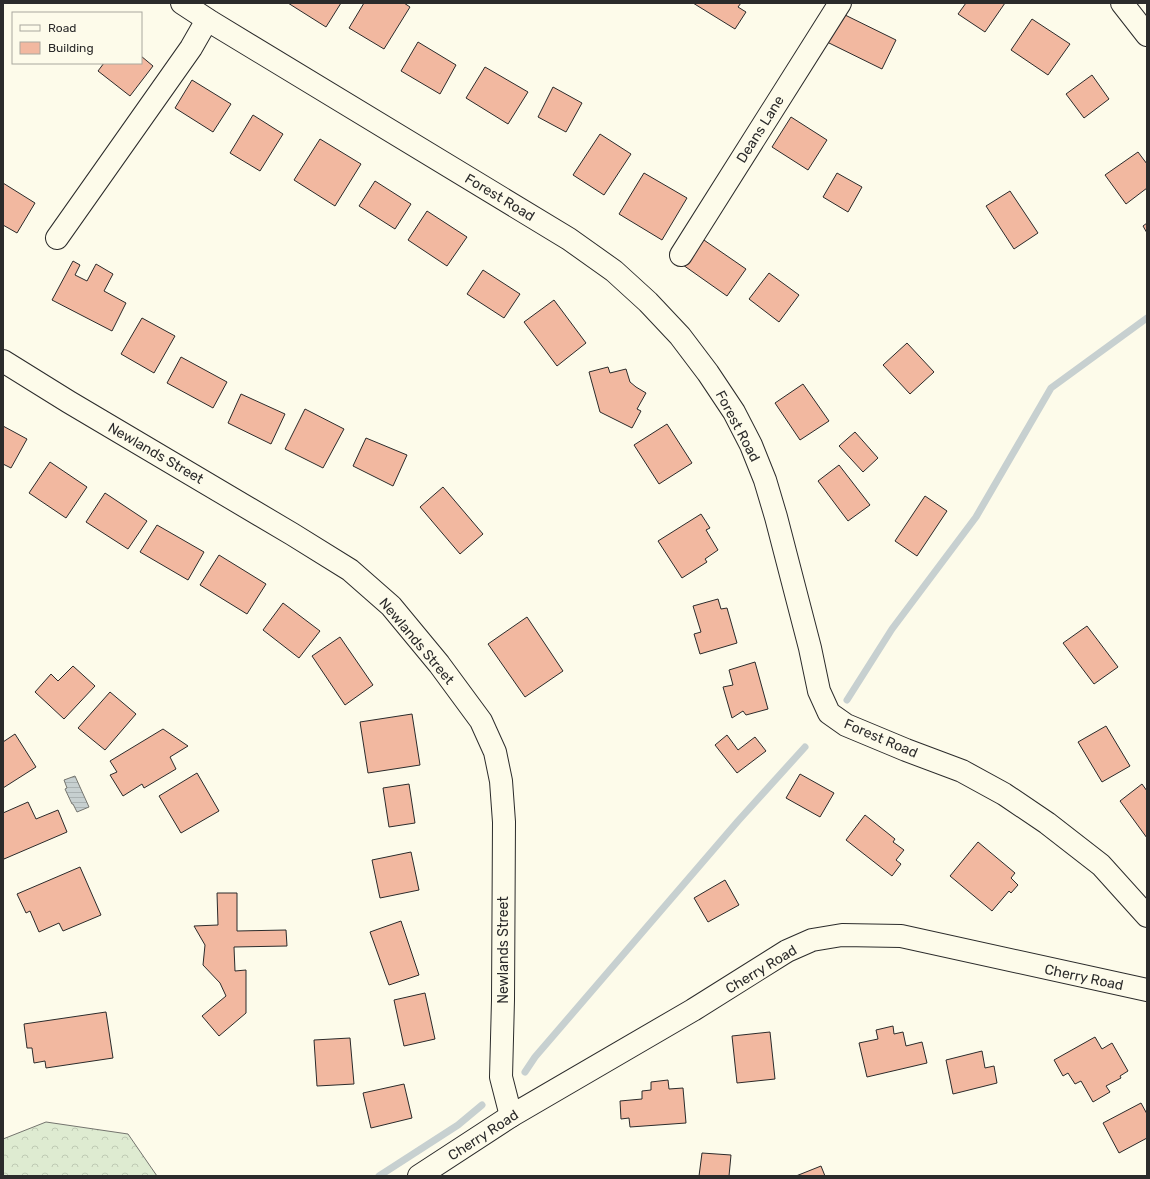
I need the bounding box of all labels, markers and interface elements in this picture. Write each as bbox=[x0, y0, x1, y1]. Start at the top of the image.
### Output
legend bbox=[12, 12, 142, 64]
text: Road bbox=[48, 21, 76, 35]
text: Building bbox=[48, 41, 94, 55]
street label: Deans Lane bbox=[733, 92, 788, 166]
street label: Forest Road bbox=[462, 170, 538, 225]
street label: Forest Road bbox=[712, 388, 763, 465]
street label: Newlands Street bbox=[105, 419, 207, 488]
street label: Newlands Street bbox=[376, 595, 458, 688]
street label: Forest Road bbox=[841, 715, 920, 762]
street label: Newlands Street bbox=[495, 896, 512, 1004]
street label: Cherry Road bbox=[722, 941, 800, 997]
street label: Cherry Road bbox=[1043, 961, 1125, 994]
street label: Cherry Road bbox=[445, 1106, 522, 1164]

